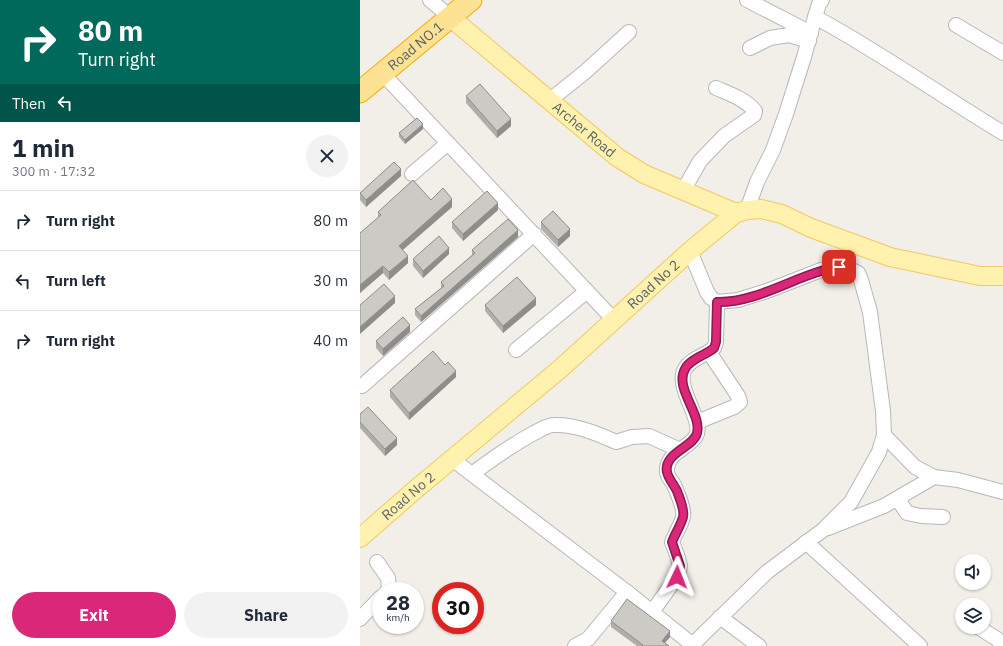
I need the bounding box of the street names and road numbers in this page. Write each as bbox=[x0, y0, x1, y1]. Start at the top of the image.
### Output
street label: Road NO.1 bbox=[384, 18, 447, 74]
street label: Archer Road bbox=[549, 98, 620, 161]
street label: Road No 2 bbox=[623, 256, 684, 313]
street label: Road No 2 bbox=[378, 468, 439, 524]

